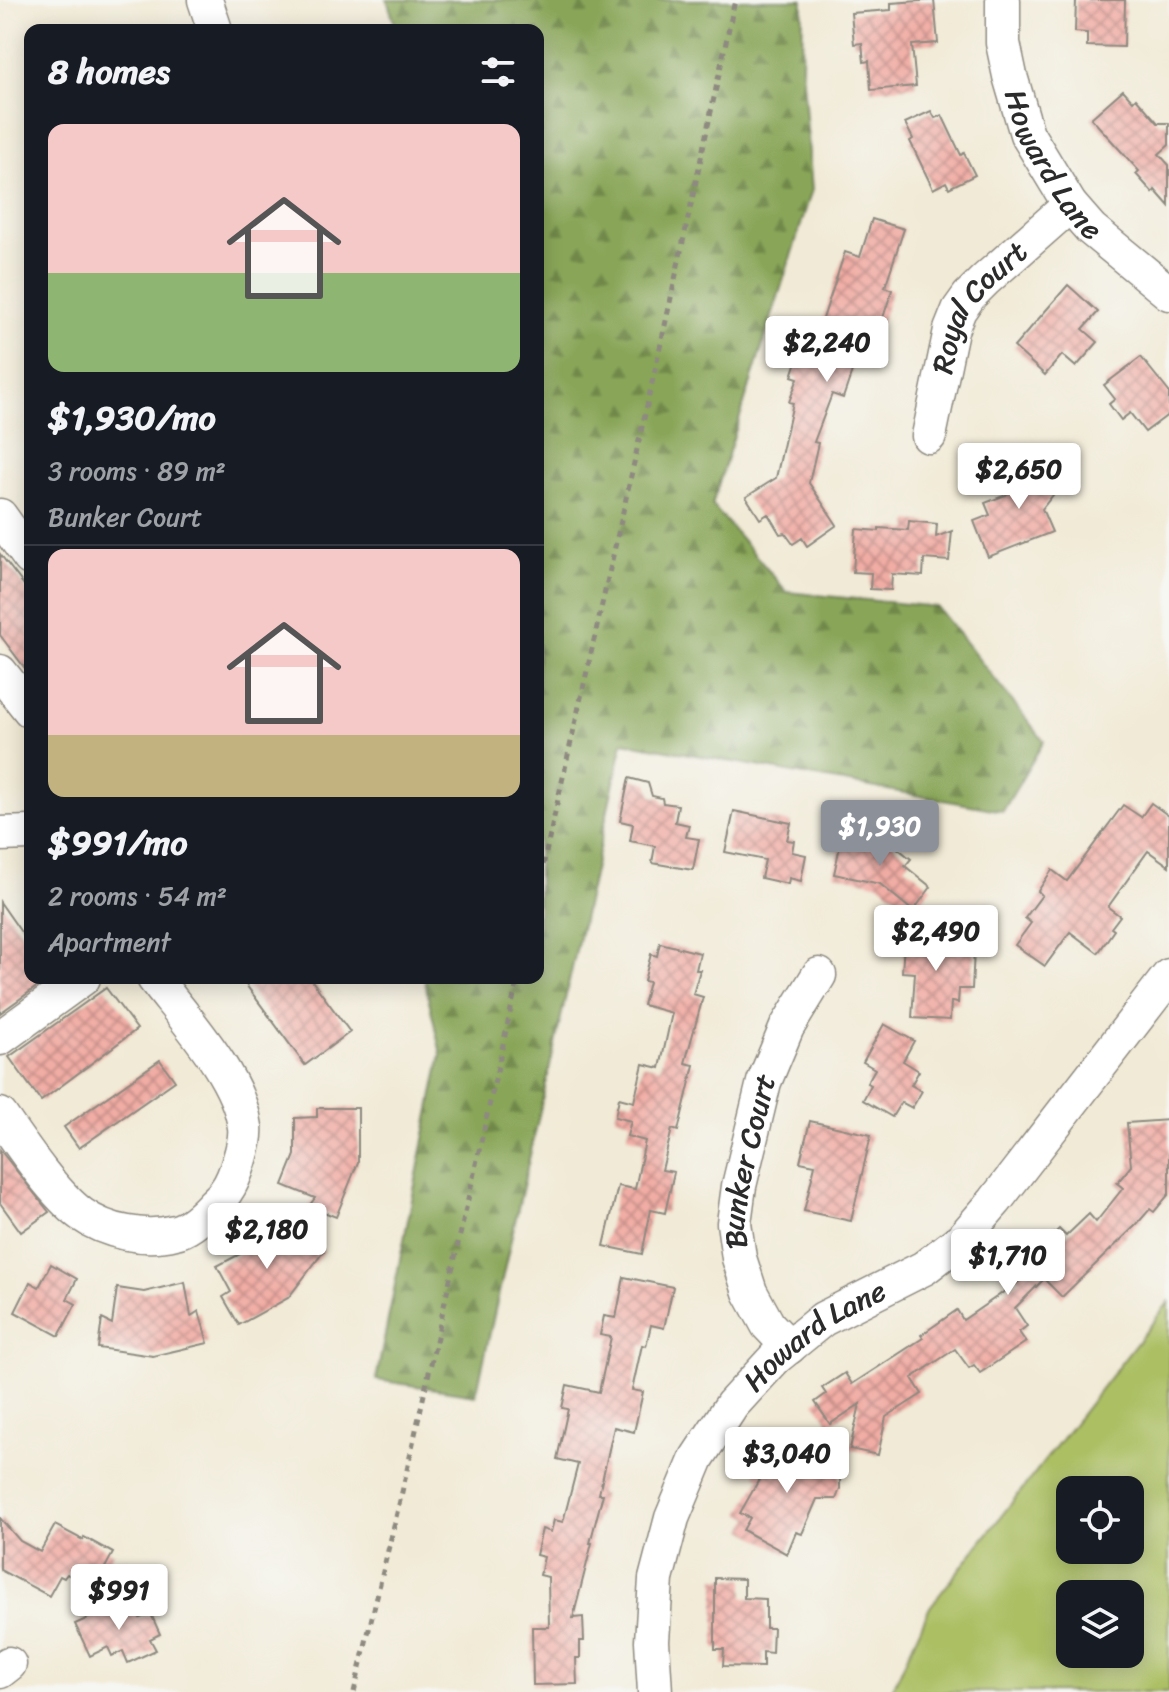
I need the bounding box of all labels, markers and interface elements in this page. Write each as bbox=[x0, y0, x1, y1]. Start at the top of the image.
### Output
text: 8 homes bbox=[48, 42, 170, 102]
icon: filters bbox=[476, 50, 520, 94]
street label: Howard Lane bbox=[988, 83, 1115, 255]
icon: home bbox=[212, 176, 356, 320]
street label: Royal Court bbox=[916, 227, 1040, 379]
pin: $2,240 bbox=[762, 316, 892, 384]
text: $2,240 bbox=[783, 319, 871, 365]
text: $1,930/mo bbox=[48, 388, 216, 448]
pin: $2,650 bbox=[954, 443, 1084, 511]
text: $2,650 bbox=[976, 446, 1062, 492]
text: 3 rooms · 89 m² bbox=[48, 448, 226, 494]
text: Bunker Court bbox=[48, 494, 202, 540]
icon: home bbox=[212, 601, 356, 745]
pin: $1,930 bbox=[815, 800, 945, 868]
text: $1,930 bbox=[839, 803, 921, 849]
text: $991/mo bbox=[48, 813, 187, 873]
text: 2 rooms · 54 m² bbox=[48, 873, 227, 919]
pin: $2,490 bbox=[871, 905, 1001, 973]
text: $2,490 bbox=[892, 908, 980, 954]
text: Apartment bbox=[48, 919, 171, 965]
street label: Bunker Court bbox=[706, 1065, 792, 1253]
pin: $2,180 bbox=[202, 1203, 332, 1271]
text: $2,180 bbox=[226, 1206, 308, 1252]
pin: $1,710 bbox=[943, 1229, 1073, 1297]
text: $1,710 bbox=[969, 1232, 1047, 1278]
street label: Howard Lane bbox=[729, 1264, 896, 1405]
pin: $3,040 bbox=[722, 1427, 852, 1495]
text: $3,040 bbox=[743, 1430, 831, 1476]
map controls bbox=[1056, 1476, 1144, 1668]
button: locate bbox=[1056, 1476, 1144, 1564]
pin: $991 bbox=[72, 1564, 166, 1632]
text: $991 bbox=[89, 1567, 149, 1613]
button: layers bbox=[1056, 1580, 1144, 1668]

